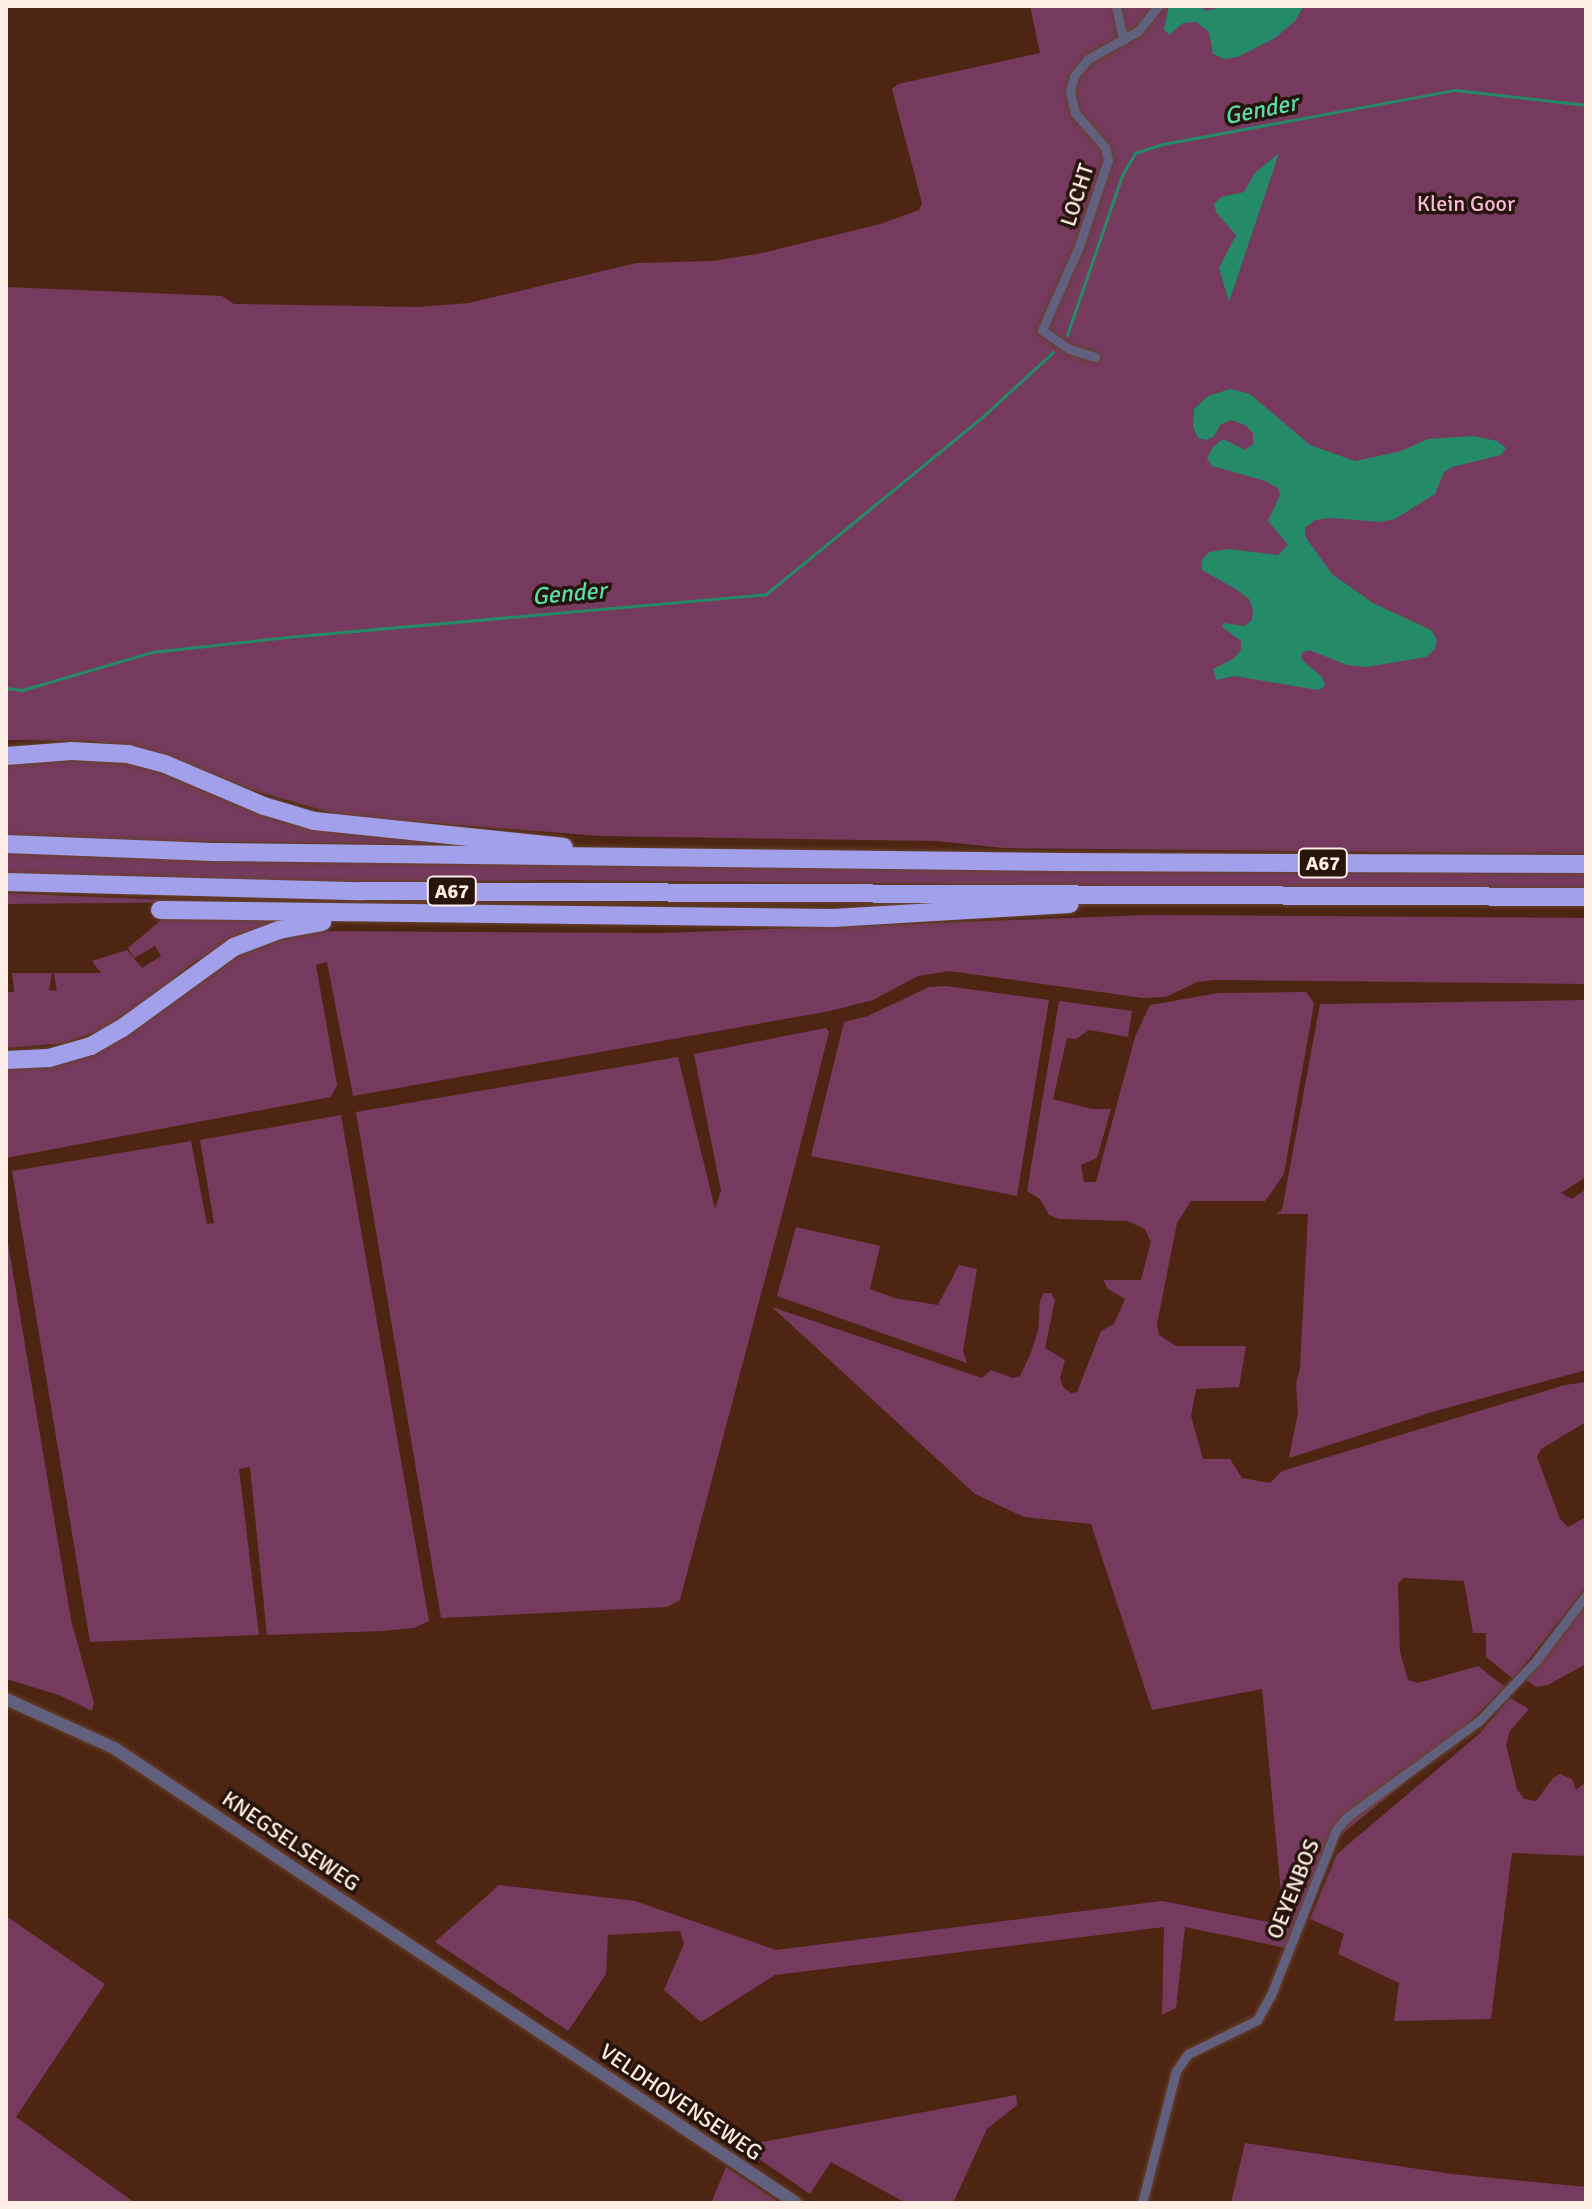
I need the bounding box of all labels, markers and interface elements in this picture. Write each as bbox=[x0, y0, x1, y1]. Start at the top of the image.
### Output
water label: Gender bbox=[1222, 89, 1300, 131]
street label: LOCHT bbox=[1055, 160, 1099, 230]
park label: Klein Goor bbox=[1417, 191, 1515, 217]
water label: Gender bbox=[531, 576, 607, 612]
road number: A67 bbox=[1297, 847, 1349, 879]
road number: A67 bbox=[426, 875, 478, 907]
street label: KNEGSELSEWEG bbox=[217, 1785, 365, 1897]
street label: OEYENBOS bbox=[1261, 1835, 1325, 1943]
street label: VELDHOVENSEWEG bbox=[595, 2038, 767, 2166]

